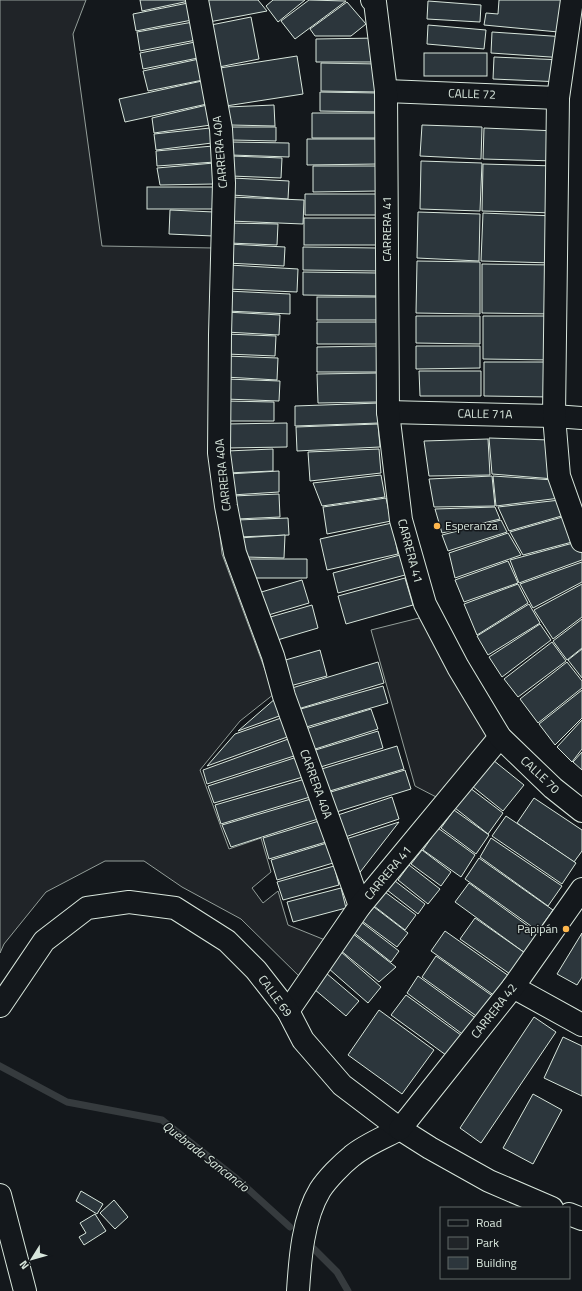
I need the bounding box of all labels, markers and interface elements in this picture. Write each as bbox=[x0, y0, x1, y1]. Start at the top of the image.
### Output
street label: CALLE 72 bbox=[448, 83, 496, 104]
street label: CARRERA 40A bbox=[207, 115, 232, 189]
street label: CARRERA 41 bbox=[377, 196, 396, 262]
street label: CALLE 71A bbox=[457, 404, 513, 423]
street label: CARRERA 40A bbox=[209, 438, 236, 512]
place label: Esperanza bbox=[445, 516, 498, 535]
street label: CARRERA 41 bbox=[393, 517, 428, 585]
marker: Esperanza bbox=[432, 521, 442, 531]
street label: CARRERA 40A bbox=[295, 746, 338, 821]
street label: CALLE 70 bbox=[516, 751, 565, 798]
street label: CARRERA 41 bbox=[359, 841, 416, 904]
place label: Papipán bbox=[517, 919, 558, 938]
marker: Papipán bbox=[561, 924, 571, 934]
street label: CALLE 69 bbox=[254, 971, 297, 1021]
street label: CARRERA 42 bbox=[466, 979, 521, 1042]
water label: Quebrada Sancancio bbox=[158, 1116, 254, 1197]
legend bbox=[440, 1207, 570, 1279]
text: Road bbox=[476, 1213, 502, 1232]
text: Park bbox=[476, 1233, 499, 1252]
north arrow bbox=[12, 1239, 52, 1279]
text: Building bbox=[476, 1253, 517, 1272]
text: N bbox=[15, 1257, 33, 1273]

